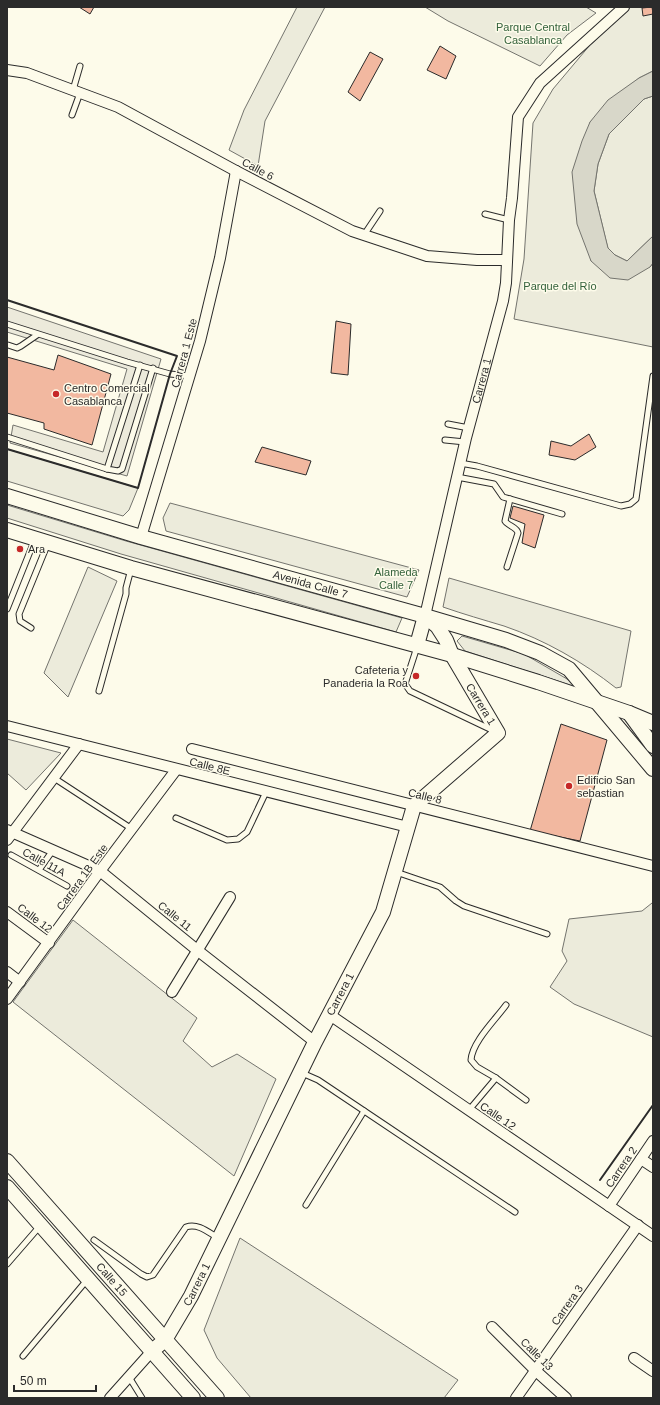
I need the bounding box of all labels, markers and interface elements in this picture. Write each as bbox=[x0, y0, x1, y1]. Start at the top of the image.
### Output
park label: Parque Central Casablanca bbox=[496, 21, 570, 46]
street label: Calle 6 bbox=[240, 156, 276, 182]
park label: Parque del Río bbox=[523, 280, 597, 292]
street label: Carrera 1 Este bbox=[169, 317, 199, 389]
street label: Carrera 1 bbox=[470, 357, 493, 405]
place label: Centro Comercial Casablanca bbox=[64, 382, 150, 407]
marker: Centro Comercial Casablanca bbox=[51, 389, 61, 399]
place label: Ara bbox=[28, 543, 46, 555]
marker: Ara bbox=[15, 544, 25, 554]
park label: Alameda Calle 7 bbox=[374, 566, 419, 591]
street label: Avenida Calle 7 bbox=[272, 568, 349, 600]
place label: Cafeteria y Panaderia la Roa bbox=[323, 664, 409, 689]
marker: Cafeteria y Panaderia la Roa bbox=[411, 671, 421, 681]
street label: Carrera 1 bbox=[464, 681, 498, 727]
street label: Calle 8E bbox=[188, 755, 232, 777]
place label: Edificio San sebastian bbox=[577, 774, 635, 799]
marker: Edificio San sebastian bbox=[564, 781, 574, 791]
street label: Calle 8 bbox=[407, 786, 443, 806]
street label: Carrera 1B Este bbox=[54, 842, 110, 912]
street label: Calle 11A bbox=[21, 845, 68, 879]
street label: Calle 11 bbox=[156, 899, 194, 933]
street label: Calle 12 bbox=[15, 901, 55, 935]
street label: Carrera 1 bbox=[324, 971, 356, 1017]
street label: Calle 12 bbox=[478, 1100, 518, 1132]
street label: Carrera 2 bbox=[603, 1144, 639, 1190]
street label: Calle 15 bbox=[94, 1260, 130, 1298]
street label: Carrera 1 bbox=[181, 1261, 212, 1308]
street label: Carrera 3 bbox=[549, 1283, 585, 1327]
street label: Calle 13 bbox=[518, 1336, 556, 1372]
scale bar bbox=[14, 1367, 96, 1393]
text: 50 m bbox=[20, 1374, 47, 1388]

